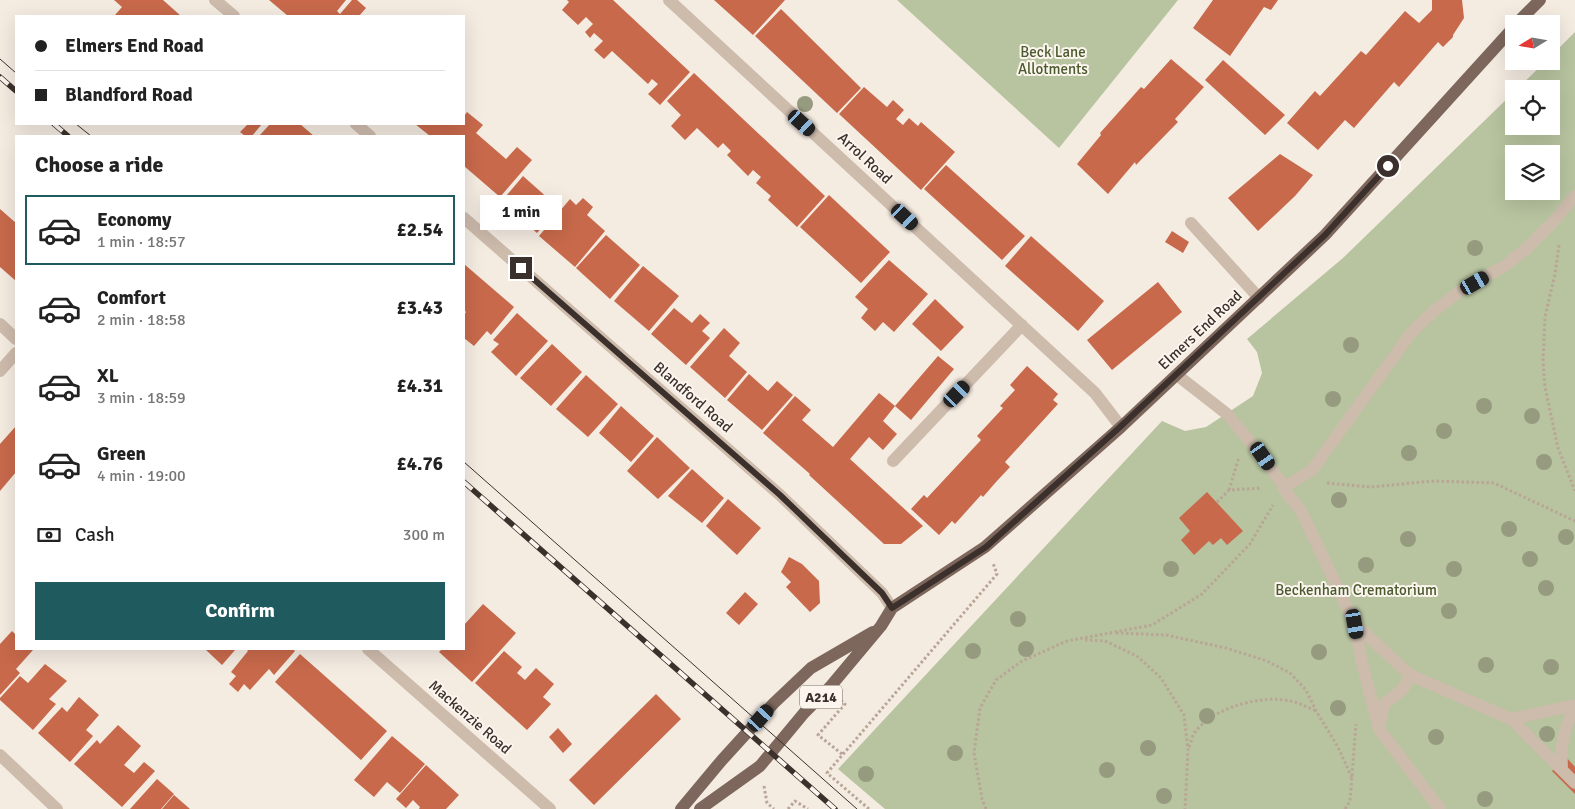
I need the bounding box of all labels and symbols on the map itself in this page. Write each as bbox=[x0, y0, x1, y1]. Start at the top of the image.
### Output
north arrow bbox=[1505, 15, 1560, 70]
park label: Beck Lane Allotments bbox=[1018, 43, 1088, 78]
car bbox=[785, 107, 818, 139]
street label: Arrol Road bbox=[834, 128, 896, 188]
route start bbox=[1377, 155, 1399, 177]
callout: 1 min bbox=[480, 196, 562, 230]
car bbox=[888, 201, 921, 233]
route end bbox=[510, 257, 532, 279]
car bbox=[1458, 269, 1491, 297]
street label: Elmers End Road bbox=[1154, 287, 1246, 373]
street label: Blandford Road bbox=[650, 358, 736, 436]
car bbox=[941, 378, 972, 410]
car bbox=[1248, 439, 1277, 473]
park label: Beckenham Crematorium bbox=[1275, 581, 1437, 599]
car bbox=[1345, 608, 1364, 640]
street label: Mackenzie Road bbox=[425, 676, 515, 758]
road number: A214 bbox=[800, 686, 842, 709]
car bbox=[745, 702, 776, 734]

